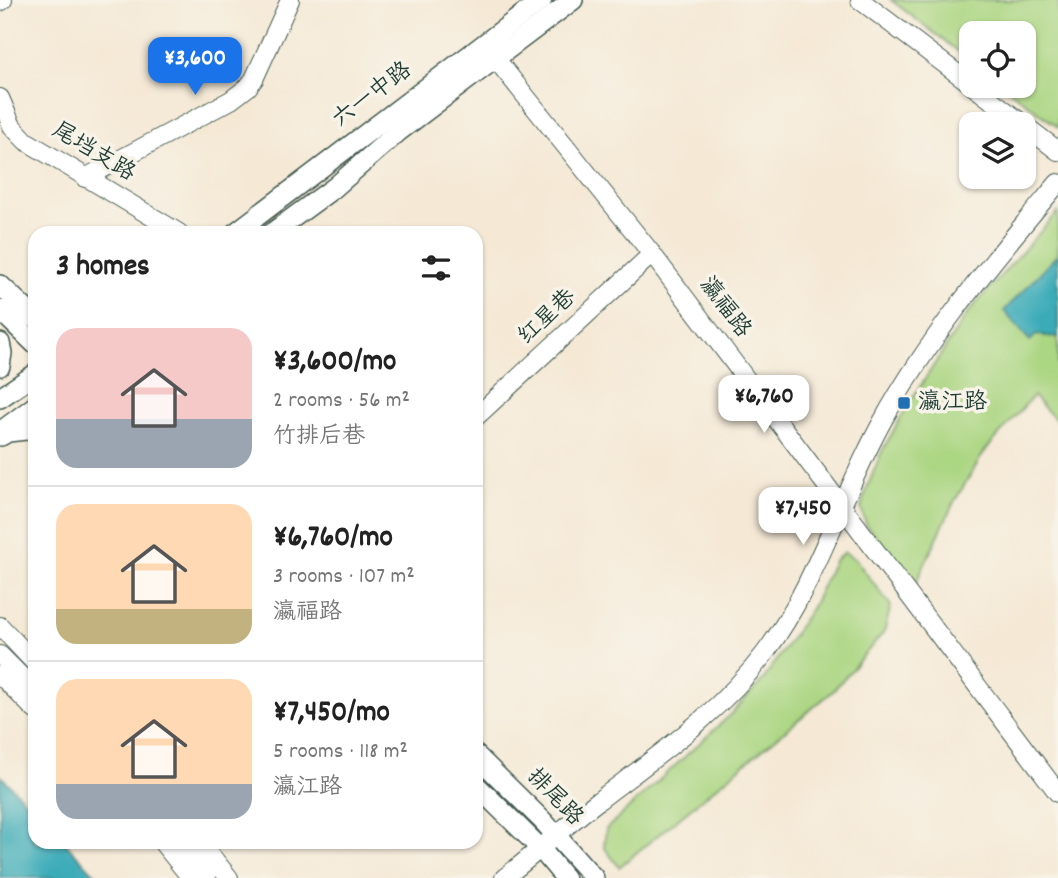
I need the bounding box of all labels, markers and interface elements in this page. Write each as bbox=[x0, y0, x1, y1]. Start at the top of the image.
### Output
map controls bbox=[959, 21, 1036, 189]
button: locate bbox=[959, 21, 1036, 98]
pin: ¥3,600 bbox=[138, 38, 252, 97]
text: ¥3,600 bbox=[164, 43, 226, 76]
street label: 六一中路 bbox=[326, 55, 420, 137]
button: layers bbox=[959, 112, 1036, 189]
street label: 尾垱支路 bbox=[45, 115, 141, 191]
text: 3 homes bbox=[56, 247, 150, 290]
icon: filters bbox=[417, 249, 455, 287]
street label: 瀛福路 bbox=[690, 271, 758, 345]
street label: 红星巷 bbox=[512, 282, 585, 354]
text: ¥3,600/mo bbox=[273, 342, 396, 385]
icon: home bbox=[112, 356, 196, 440]
pin: ¥6,760 bbox=[707, 376, 821, 435]
text: ¥6,760 bbox=[734, 381, 794, 414]
text: 2 rooms · 56 m² bbox=[273, 385, 410, 418]
place label: 瀛江路 bbox=[918, 387, 987, 420]
marker: 瀛江路 bbox=[896, 395, 912, 411]
text: 竹排后巷 bbox=[273, 421, 365, 454]
pin: ¥7,450 bbox=[746, 488, 860, 547]
text: ¥7,450 bbox=[774, 493, 832, 526]
text: ¥6,760/mo bbox=[273, 518, 393, 561]
icon: home bbox=[112, 532, 196, 616]
text: 3 rooms · 107 m² bbox=[273, 561, 415, 594]
text: 瀛福路 bbox=[273, 597, 342, 630]
text: ¥7,450/mo bbox=[273, 693, 390, 736]
icon: home bbox=[112, 707, 196, 791]
text: 5 rooms · 118 m² bbox=[273, 736, 408, 769]
street label: 排尾路 bbox=[518, 762, 590, 834]
text: 瀛江路 bbox=[273, 772, 342, 805]

